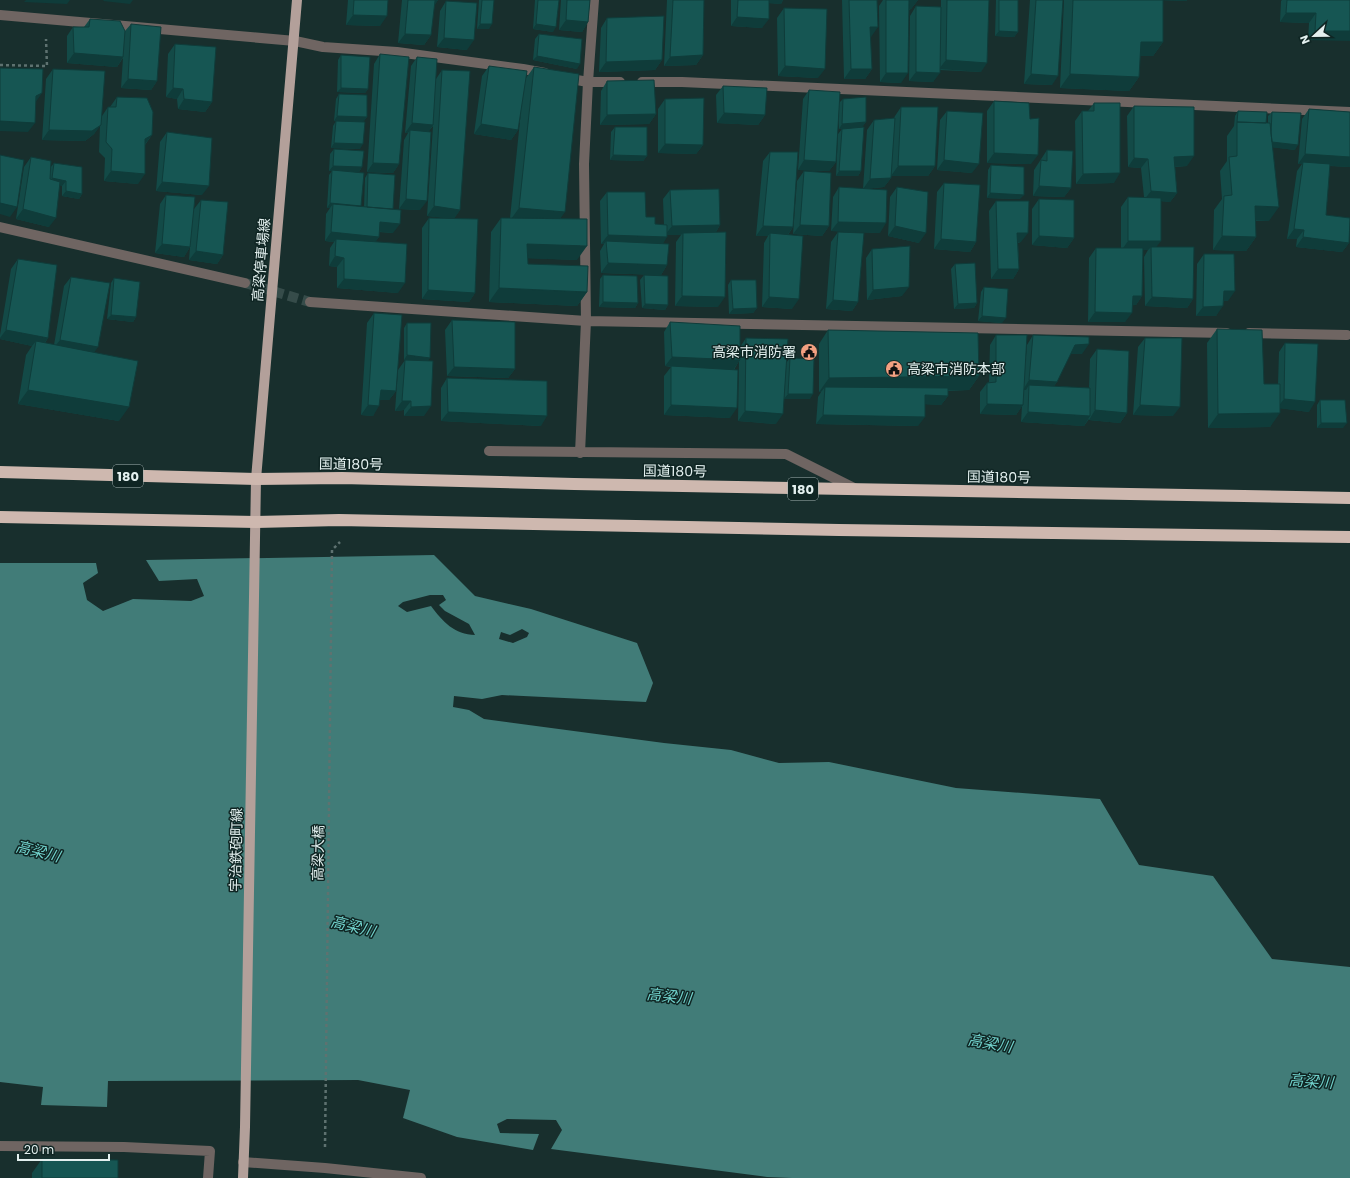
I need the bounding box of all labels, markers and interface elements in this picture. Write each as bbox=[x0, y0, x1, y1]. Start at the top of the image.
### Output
north arrow bbox=[1294, 16, 1334, 56]
text: N bbox=[1296, 33, 1314, 47]
street label: 高梁停車場線 bbox=[247, 217, 275, 303]
place label: 高梁市消防署 bbox=[712, 342, 796, 362]
public building icon: 高梁市消防署 bbox=[799, 342, 819, 362]
public building icon: 高梁市消防本部 bbox=[884, 359, 904, 379]
place label: 高梁市消防本部 bbox=[907, 359, 1005, 379]
street label: 国道180号 bbox=[319, 453, 383, 475]
street label: 国道180号 bbox=[643, 460, 707, 482]
road number: 180 bbox=[113, 465, 143, 487]
street label: 国道180号 bbox=[967, 466, 1031, 488]
road number: 180 bbox=[788, 478, 818, 500]
street label: 宇治鉄砲町線 bbox=[225, 808, 247, 892]
street label: 高梁大橋 bbox=[308, 825, 328, 881]
water label: 高梁川 bbox=[14, 835, 64, 867]
water label: 高梁川 bbox=[329, 910, 379, 942]
water label: 高梁川 bbox=[646, 983, 694, 1009]
water label: 高梁川 bbox=[966, 1029, 1016, 1058]
water label: 高梁川 bbox=[1288, 1069, 1336, 1093]
scale bar bbox=[18, 1136, 109, 1162]
text: 20 m bbox=[24, 1141, 54, 1158]

